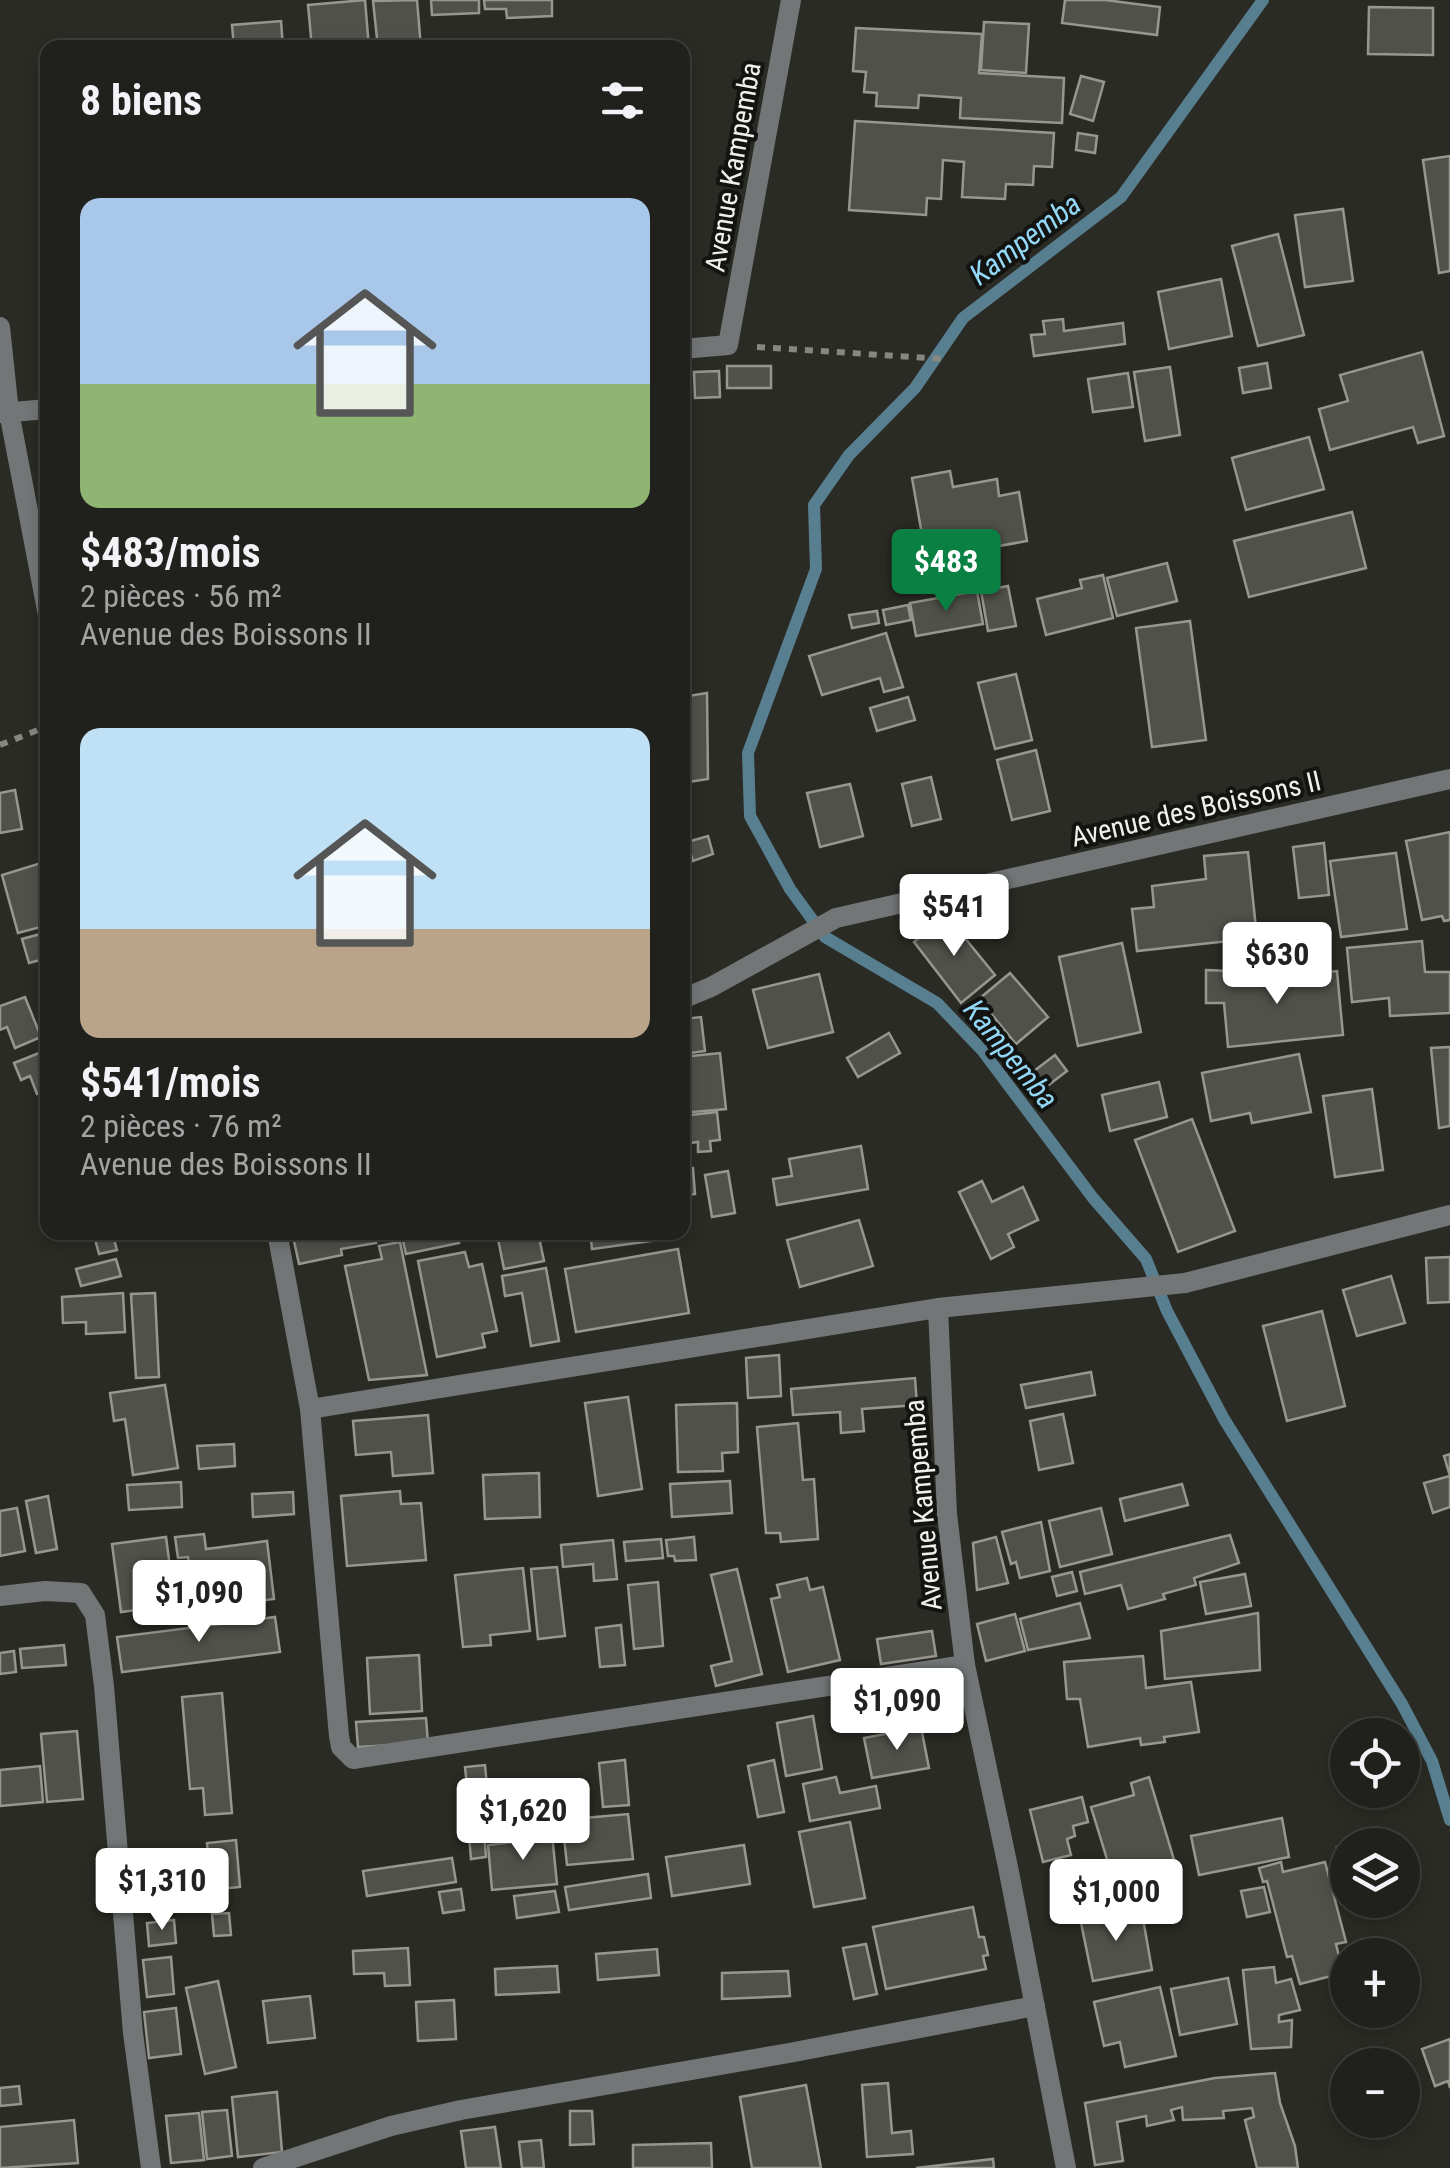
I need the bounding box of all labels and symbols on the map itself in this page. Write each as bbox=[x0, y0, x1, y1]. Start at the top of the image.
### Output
street label: Avenue Kampemba bbox=[698, 60, 768, 274]
water label: Kampemba bbox=[963, 186, 1087, 292]
pin: $483 bbox=[887, 529, 1005, 614]
street label: Avenue des Boissons II bbox=[1068, 764, 1324, 854]
pin: $541 bbox=[895, 874, 1013, 959]
pin: $630 bbox=[1218, 922, 1336, 1007]
water label: Kampemba bbox=[957, 992, 1065, 1116]
street label: Avenue Kampemba bbox=[897, 1398, 949, 1612]
pin: $1,090 bbox=[118, 1560, 280, 1645]
pin: $1,090 bbox=[816, 1668, 978, 1753]
pin: $1,620 bbox=[442, 1778, 604, 1863]
pin: $1,310 bbox=[81, 1848, 243, 1933]
pin: $1,000 bbox=[1035, 1859, 1197, 1944]

